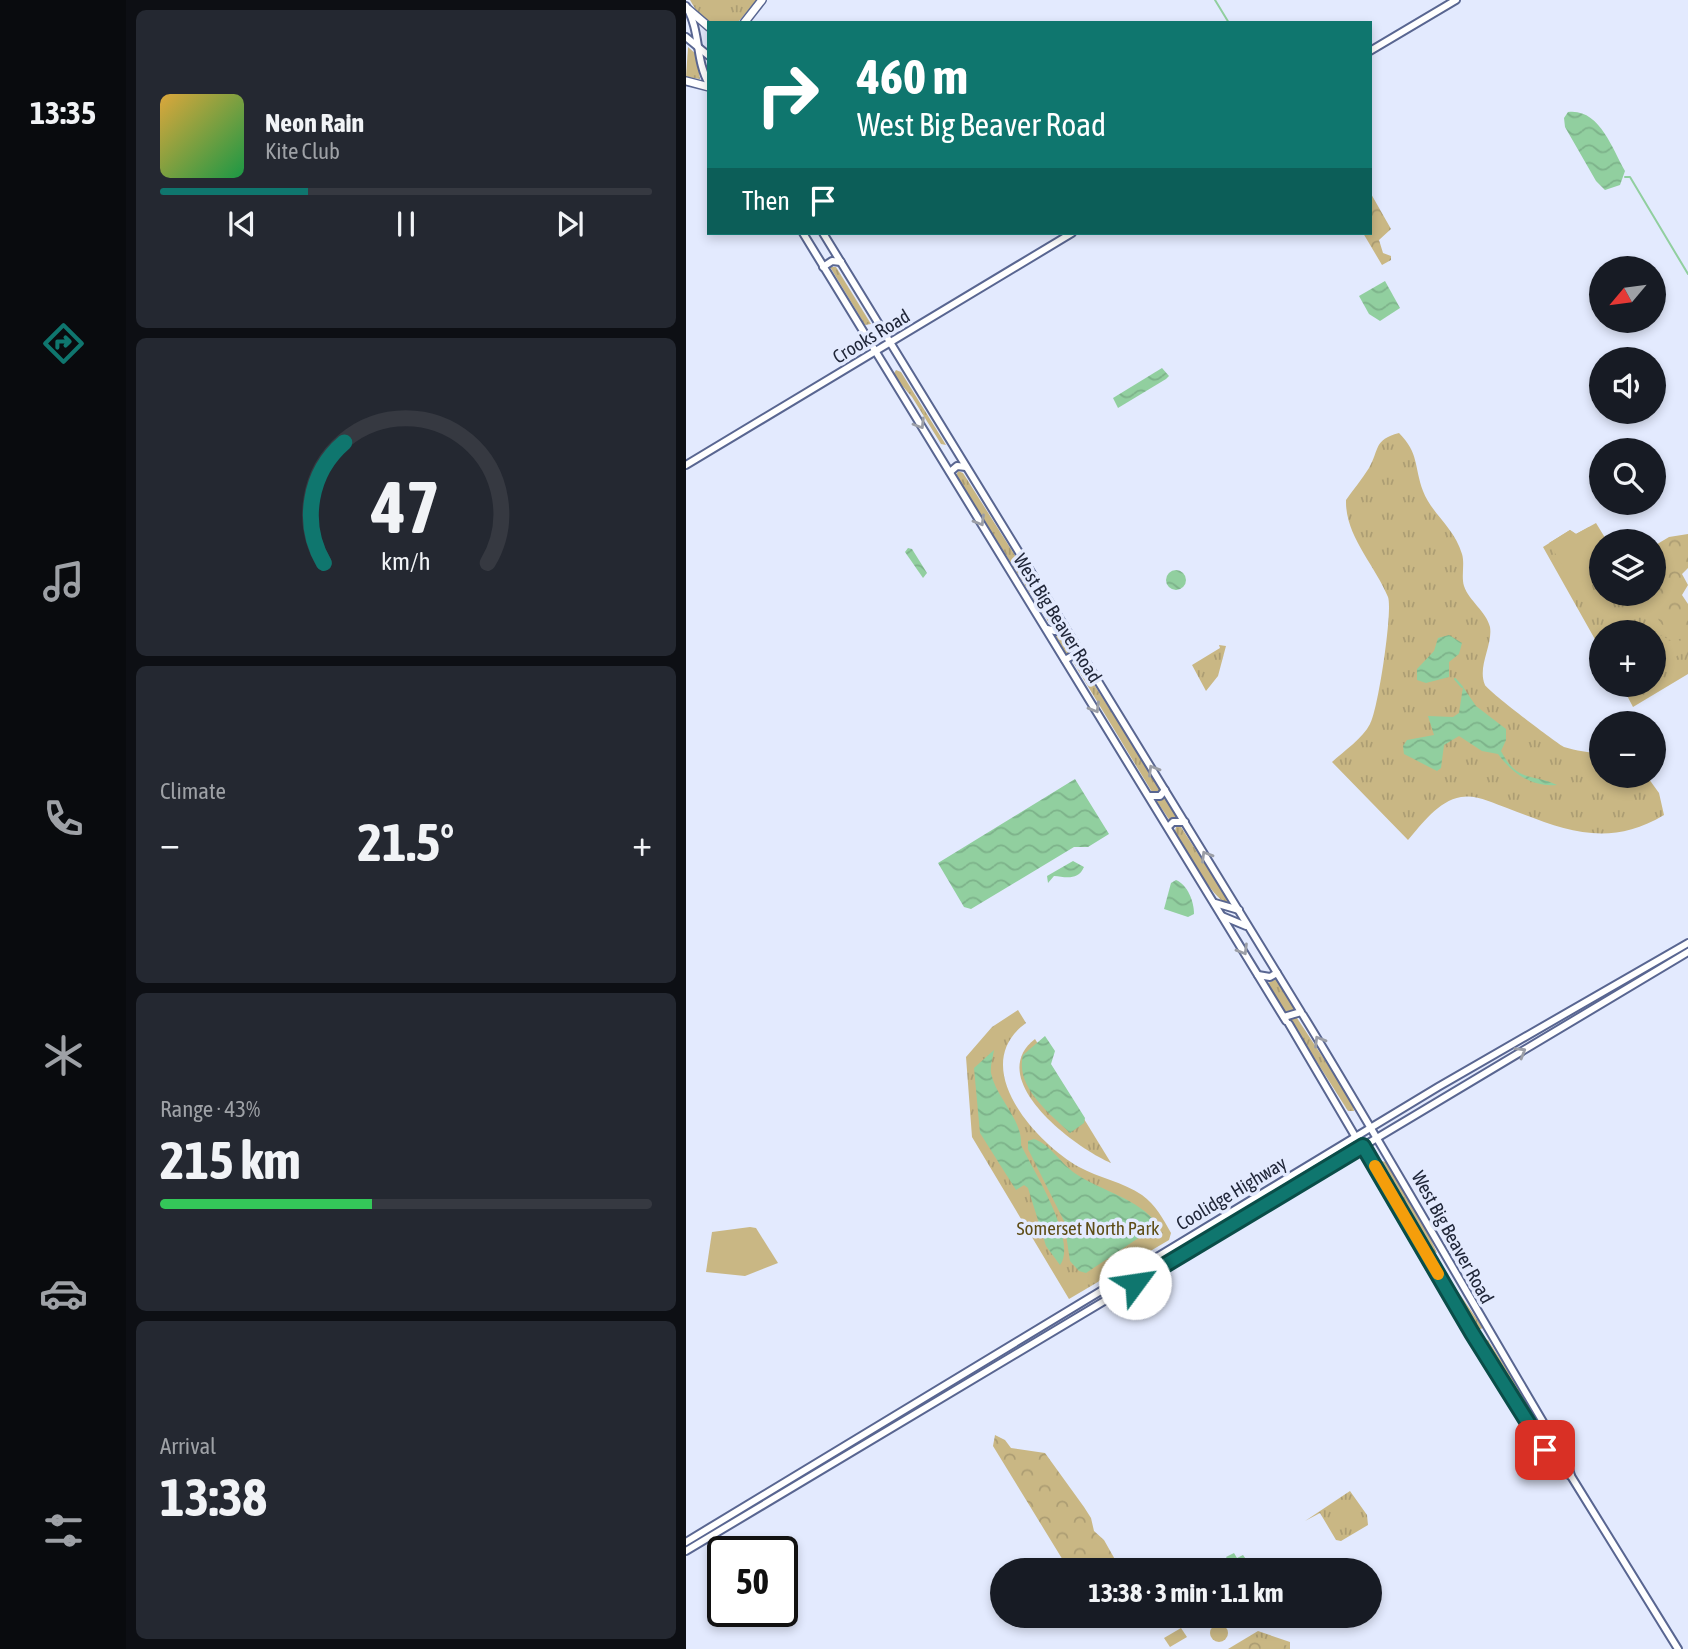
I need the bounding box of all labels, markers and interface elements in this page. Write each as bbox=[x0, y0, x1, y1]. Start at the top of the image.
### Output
text: 460 m bbox=[857, 48, 968, 104]
icon: right bbox=[742, 49, 833, 140]
text: 13:35 bbox=[30, 94, 96, 131]
text: West Big Beaver Road bbox=[857, 106, 1106, 143]
text: Neon Rain bbox=[265, 108, 364, 138]
text: Kite Club bbox=[265, 138, 340, 164]
icon: arrive bbox=[804, 182, 842, 220]
text: Then bbox=[742, 186, 790, 216]
icon: previous bbox=[223, 205, 261, 243]
icon: pause bbox=[387, 205, 425, 243]
icon: next bbox=[551, 205, 589, 243]
north arrow bbox=[1589, 256, 1666, 332]
map controls bbox=[1589, 256, 1666, 788]
street label: Crooks Road bbox=[828, 304, 914, 368]
icon: directions bbox=[39, 319, 88, 368]
button: sound bbox=[1589, 347, 1666, 424]
one-way arrow bbox=[912, 416, 925, 429]
button: search bbox=[1589, 438, 1666, 515]
text: 47 bbox=[371, 465, 440, 548]
one-way arrow bbox=[972, 514, 985, 527]
button: layers bbox=[1589, 529, 1666, 606]
text: km/h bbox=[381, 546, 431, 574]
street label: West Big Beaver Road bbox=[1009, 549, 1107, 687]
icon: music bbox=[39, 557, 88, 606]
button: + bbox=[1589, 620, 1666, 697]
one-way arrow bbox=[1087, 701, 1100, 714]
button: − bbox=[1589, 711, 1666, 788]
one-way arrow bbox=[1148, 764, 1161, 777]
text: Climate bbox=[160, 778, 226, 804]
icon: phone bbox=[39, 794, 88, 843]
text: 21.5° bbox=[358, 812, 454, 872]
text: − bbox=[160, 821, 180, 864]
text: + bbox=[632, 821, 652, 864]
one-way arrow bbox=[1201, 851, 1214, 864]
one-way arrow bbox=[1235, 942, 1248, 955]
icon: climate bbox=[39, 1031, 88, 1080]
one-way arrow bbox=[1314, 1036, 1327, 1049]
one-way arrow bbox=[1514, 1047, 1527, 1060]
text: Range · 43% bbox=[160, 1096, 260, 1122]
text: 215 km bbox=[160, 1130, 301, 1190]
street label: Coolidge Highway bbox=[1172, 1151, 1290, 1234]
street label: West Big Beaver Road bbox=[1408, 1167, 1498, 1307]
park label: Somerset North Park bbox=[1017, 1217, 1160, 1239]
position arrow bbox=[1098, 1246, 1172, 1320]
icon: car bbox=[39, 1269, 88, 1318]
pin bbox=[1515, 1420, 1575, 1480]
icon: arrive bbox=[1526, 1431, 1564, 1469]
text: Arrival bbox=[160, 1433, 216, 1459]
text: 13:38 bbox=[160, 1467, 267, 1527]
icon: filters bbox=[39, 1506, 88, 1555]
speed limit sign: 50 bbox=[707, 1536, 798, 1627]
text: 13:38 · 3 min · 1.1 km bbox=[1089, 1578, 1283, 1608]

